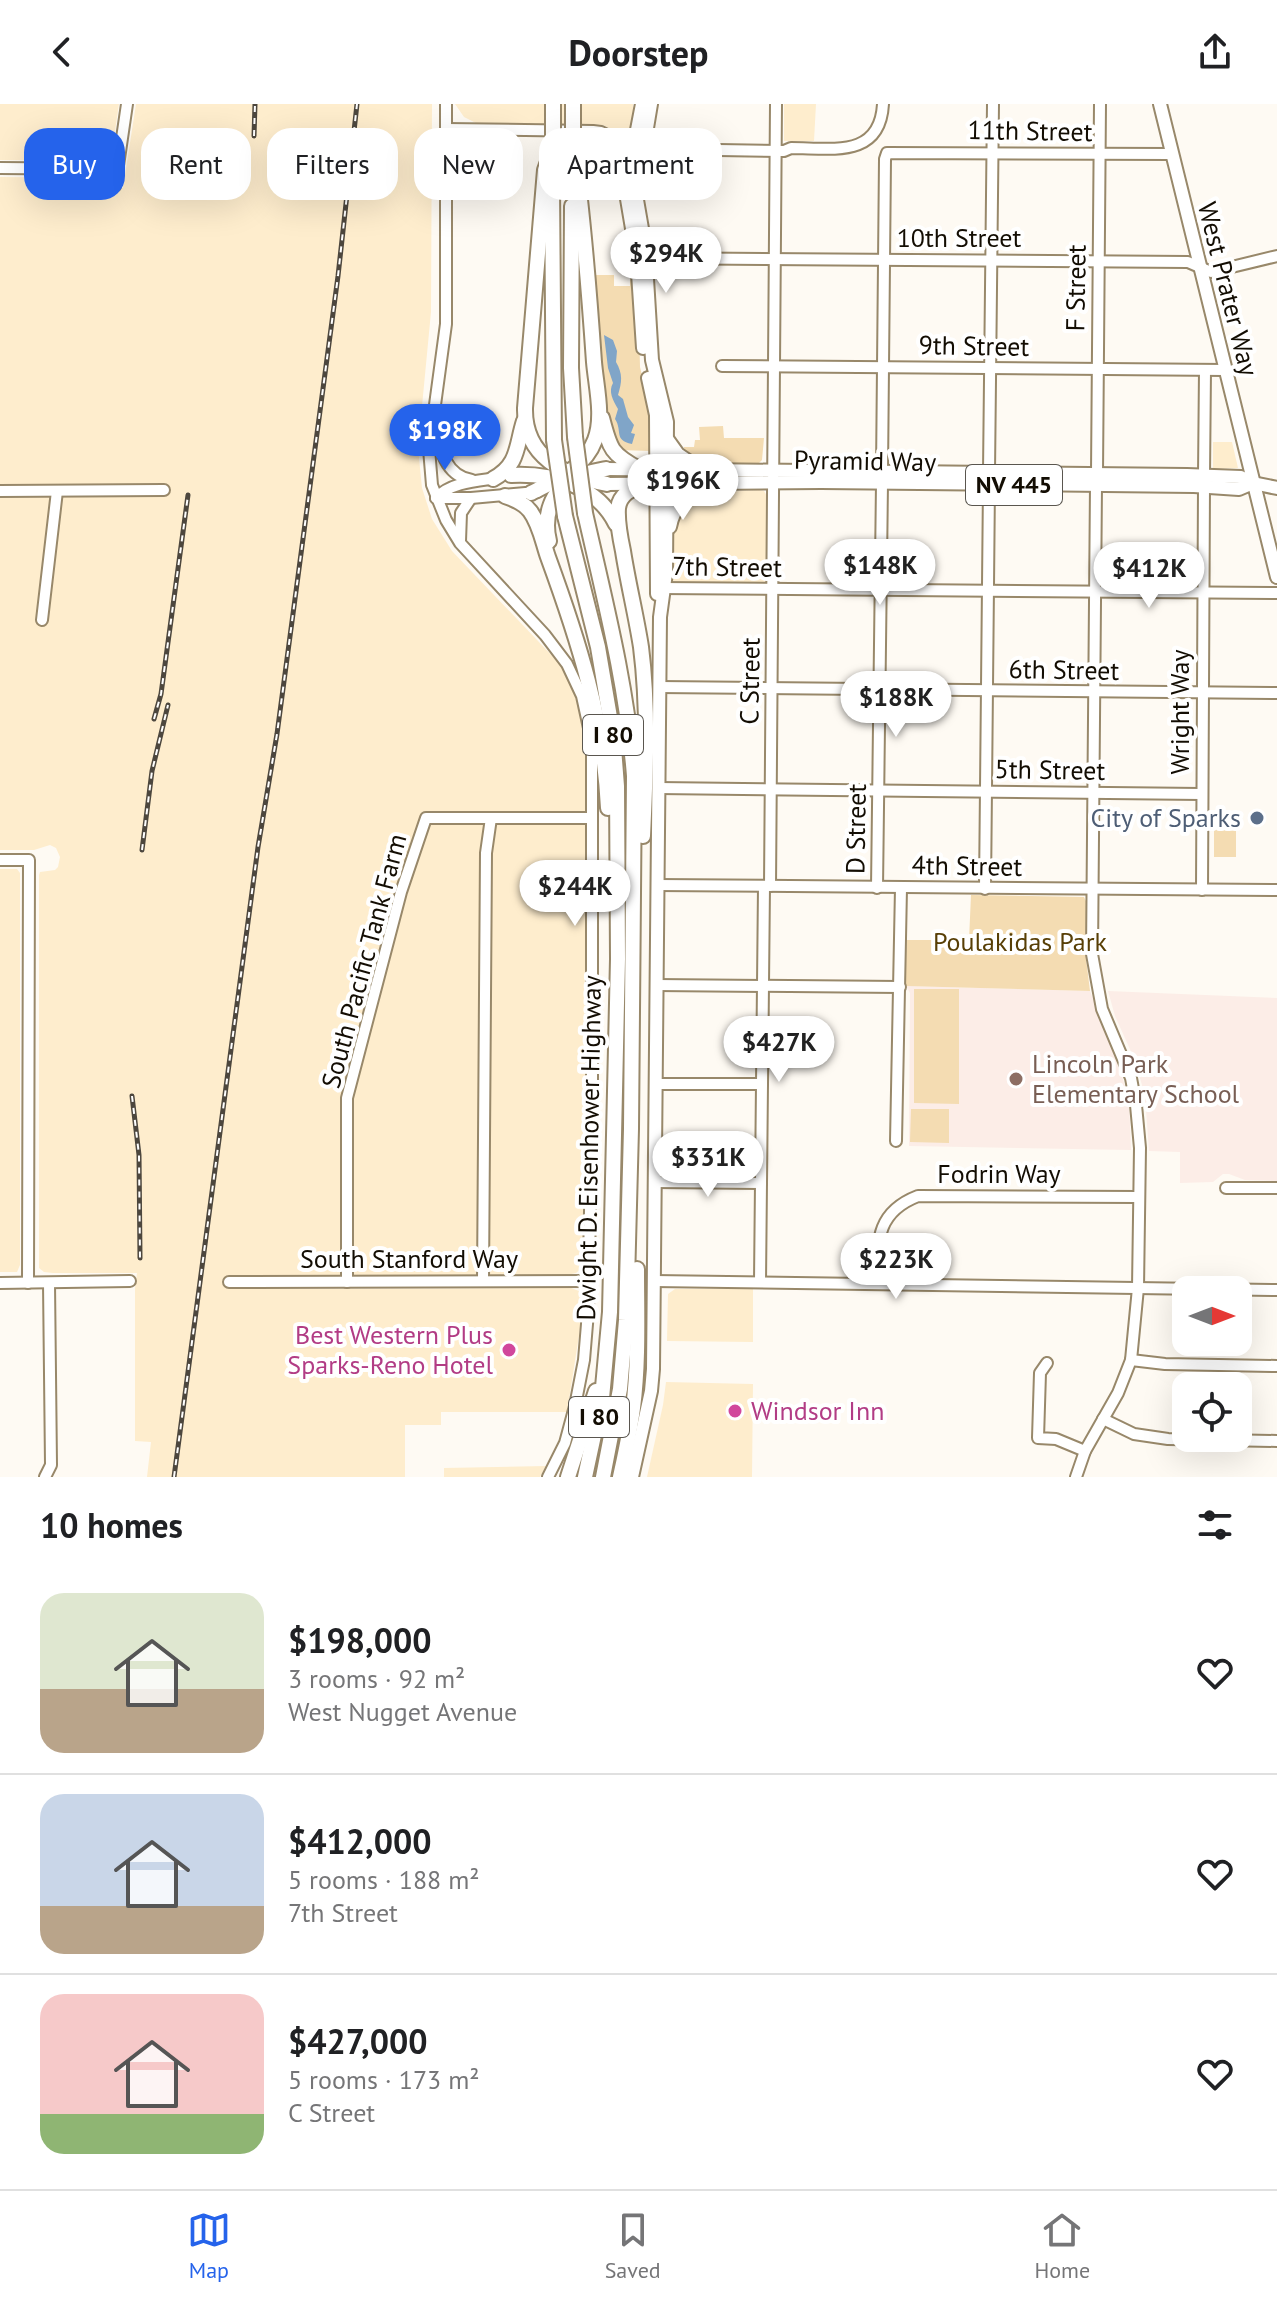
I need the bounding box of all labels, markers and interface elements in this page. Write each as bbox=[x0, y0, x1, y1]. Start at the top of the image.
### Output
text: Doorstep bbox=[569, 29, 708, 76]
icon: back bbox=[40, 30, 84, 74]
icon: share bbox=[1193, 30, 1237, 74]
street label: 11th Street bbox=[967, 113, 1093, 148]
chip: Buy bbox=[24, 128, 125, 200]
chip: Rent bbox=[141, 128, 251, 200]
chip: Filters bbox=[267, 128, 398, 200]
chip: New bbox=[414, 128, 523, 200]
chip: Apartment bbox=[539, 128, 722, 200]
street label: West Prater Way bbox=[1191, 198, 1266, 379]
street label: 10th Street bbox=[897, 221, 1022, 254]
pin: $294K bbox=[610, 227, 722, 295]
text: $294K bbox=[628, 236, 704, 269]
street label: F Street bbox=[1058, 244, 1093, 332]
street label: 9th Street bbox=[918, 328, 1030, 363]
pin: $198K bbox=[389, 404, 501, 472]
text: $198K bbox=[407, 413, 483, 446]
street label: Pyramid Way bbox=[794, 443, 936, 478]
pin: $196K bbox=[627, 454, 739, 522]
text: $196K bbox=[645, 463, 721, 496]
road number: NV 445 bbox=[966, 465, 1062, 505]
pin: $148K bbox=[824, 539, 936, 607]
pin: $412K bbox=[1093, 542, 1205, 610]
text: $148K bbox=[842, 548, 918, 581]
street label: 7th Street bbox=[672, 549, 782, 584]
text: $412K bbox=[1111, 551, 1187, 584]
street label: C Street bbox=[732, 637, 767, 725]
street label: Wright Way bbox=[1163, 649, 1196, 775]
street label: 6th Street bbox=[1008, 652, 1120, 687]
pin: $188K bbox=[840, 671, 952, 739]
text: $188K bbox=[858, 680, 934, 713]
road number: I 80 bbox=[583, 715, 643, 755]
street label: 5th Street bbox=[994, 752, 1106, 787]
street label: D Street bbox=[838, 783, 873, 874]
place label: City of Sparks bbox=[1090, 801, 1241, 834]
marker: City of Sparks bbox=[1248, 809, 1266, 827]
street label: South Pacific Tank Farm bbox=[314, 830, 413, 1092]
street label: 4th Street bbox=[911, 848, 1023, 883]
pin: $244K bbox=[519, 860, 631, 928]
text: $244K bbox=[537, 869, 613, 902]
park label: Poulakidas Park bbox=[933, 925, 1108, 958]
street label: Dwight D. Eisenhower Highway bbox=[569, 975, 608, 1321]
pin: $427K bbox=[723, 1016, 835, 1084]
text: $427K bbox=[741, 1025, 817, 1058]
place label: Lincoln Park Elementary School bbox=[1032, 1047, 1240, 1110]
marker: Lincoln Park Elementary School bbox=[1007, 1070, 1025, 1088]
pin: $331K bbox=[652, 1131, 764, 1199]
text: $331K bbox=[670, 1140, 746, 1173]
street label: Fodrin Way bbox=[937, 1157, 1061, 1190]
pin: $223K bbox=[840, 1233, 952, 1301]
street label: South Stanford Way bbox=[300, 1242, 518, 1275]
text: $223K bbox=[858, 1242, 934, 1275]
north arrow bbox=[1172, 1276, 1252, 1356]
map controls bbox=[1172, 1276, 1252, 1452]
place label: Best Western Plus Sparks-Reno Hotel bbox=[287, 1318, 493, 1381]
marker: Best Western Plus Sparks-Reno Hotel bbox=[500, 1341, 518, 1359]
button: locate bbox=[1172, 1372, 1252, 1452]
place label: Windsor Inn bbox=[751, 1394, 884, 1427]
road number: I 80 bbox=[569, 1397, 629, 1437]
marker: Windsor Inn bbox=[726, 1402, 744, 1420]
text: 10 homes bbox=[40, 1503, 183, 1547]
icon: filters bbox=[1193, 1503, 1237, 1547]
text: $198,000 bbox=[288, 1618, 432, 1662]
icon: home bbox=[104, 1625, 200, 1721]
icon: heart bbox=[1193, 1651, 1237, 1695]
text: 3 rooms · 92 m² bbox=[288, 1662, 465, 1695]
text: West Nugget Avenue bbox=[288, 1695, 517, 1728]
text: $412,000 bbox=[288, 1819, 432, 1863]
icon: home bbox=[104, 1826, 200, 1922]
icon: heart bbox=[1193, 1852, 1237, 1896]
text: 5 rooms · 188 m² bbox=[288, 1863, 480, 1896]
text: 7th Street bbox=[288, 1896, 398, 1929]
text: $427,000 bbox=[288, 2019, 427, 2063]
icon: home bbox=[104, 2026, 200, 2122]
icon: heart bbox=[1193, 2052, 1237, 2096]
text: 5 rooms · 173 m² bbox=[288, 2063, 480, 2096]
text: C Street bbox=[288, 2096, 375, 2129]
tab: Map bbox=[187, 2208, 231, 2284]
tab: Saved bbox=[605, 2208, 661, 2284]
tab: Home bbox=[1034, 2208, 1090, 2284]

